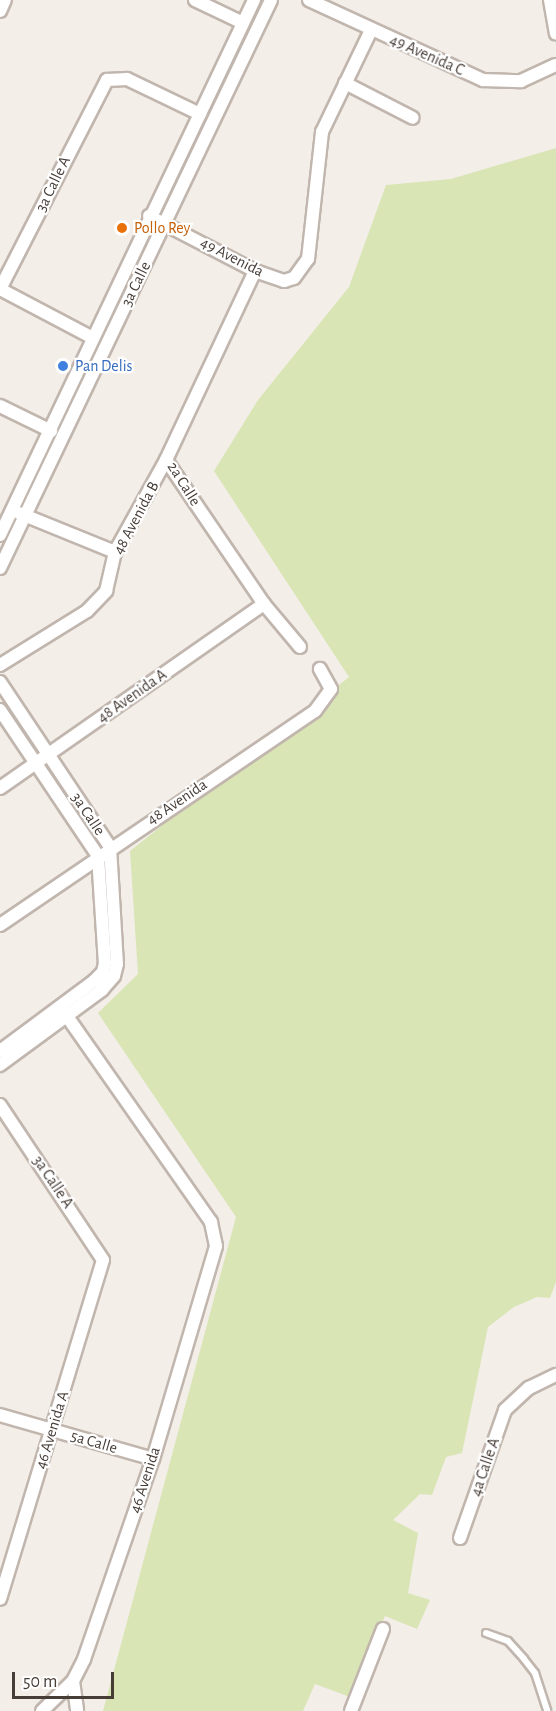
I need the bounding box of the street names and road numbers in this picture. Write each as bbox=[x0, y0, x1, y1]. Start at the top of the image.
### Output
street label: 49 Avenida C bbox=[387, 30, 467, 80]
street label: 3a Calle A bbox=[31, 153, 75, 215]
street label: 49 Avenida bbox=[197, 233, 267, 281]
street label: 3a Calle bbox=[117, 258, 155, 310]
street label: 2a Calle bbox=[163, 458, 205, 510]
street label: 48 Avenida B bbox=[109, 478, 163, 558]
street label: 48 Avenida A bbox=[94, 665, 170, 727]
street label: 48 Avenida bbox=[143, 775, 211, 829]
street label: 3a Calle bbox=[67, 789, 109, 839]
street label: 3a Calle A bbox=[28, 1152, 78, 1212]
street label: 46 Avenida A bbox=[31, 1389, 73, 1471]
street label: 5a Calle bbox=[68, 1426, 120, 1458]
street label: 4a Calle A bbox=[466, 1435, 504, 1499]
street label: 46 Avenida bbox=[125, 1444, 165, 1516]

